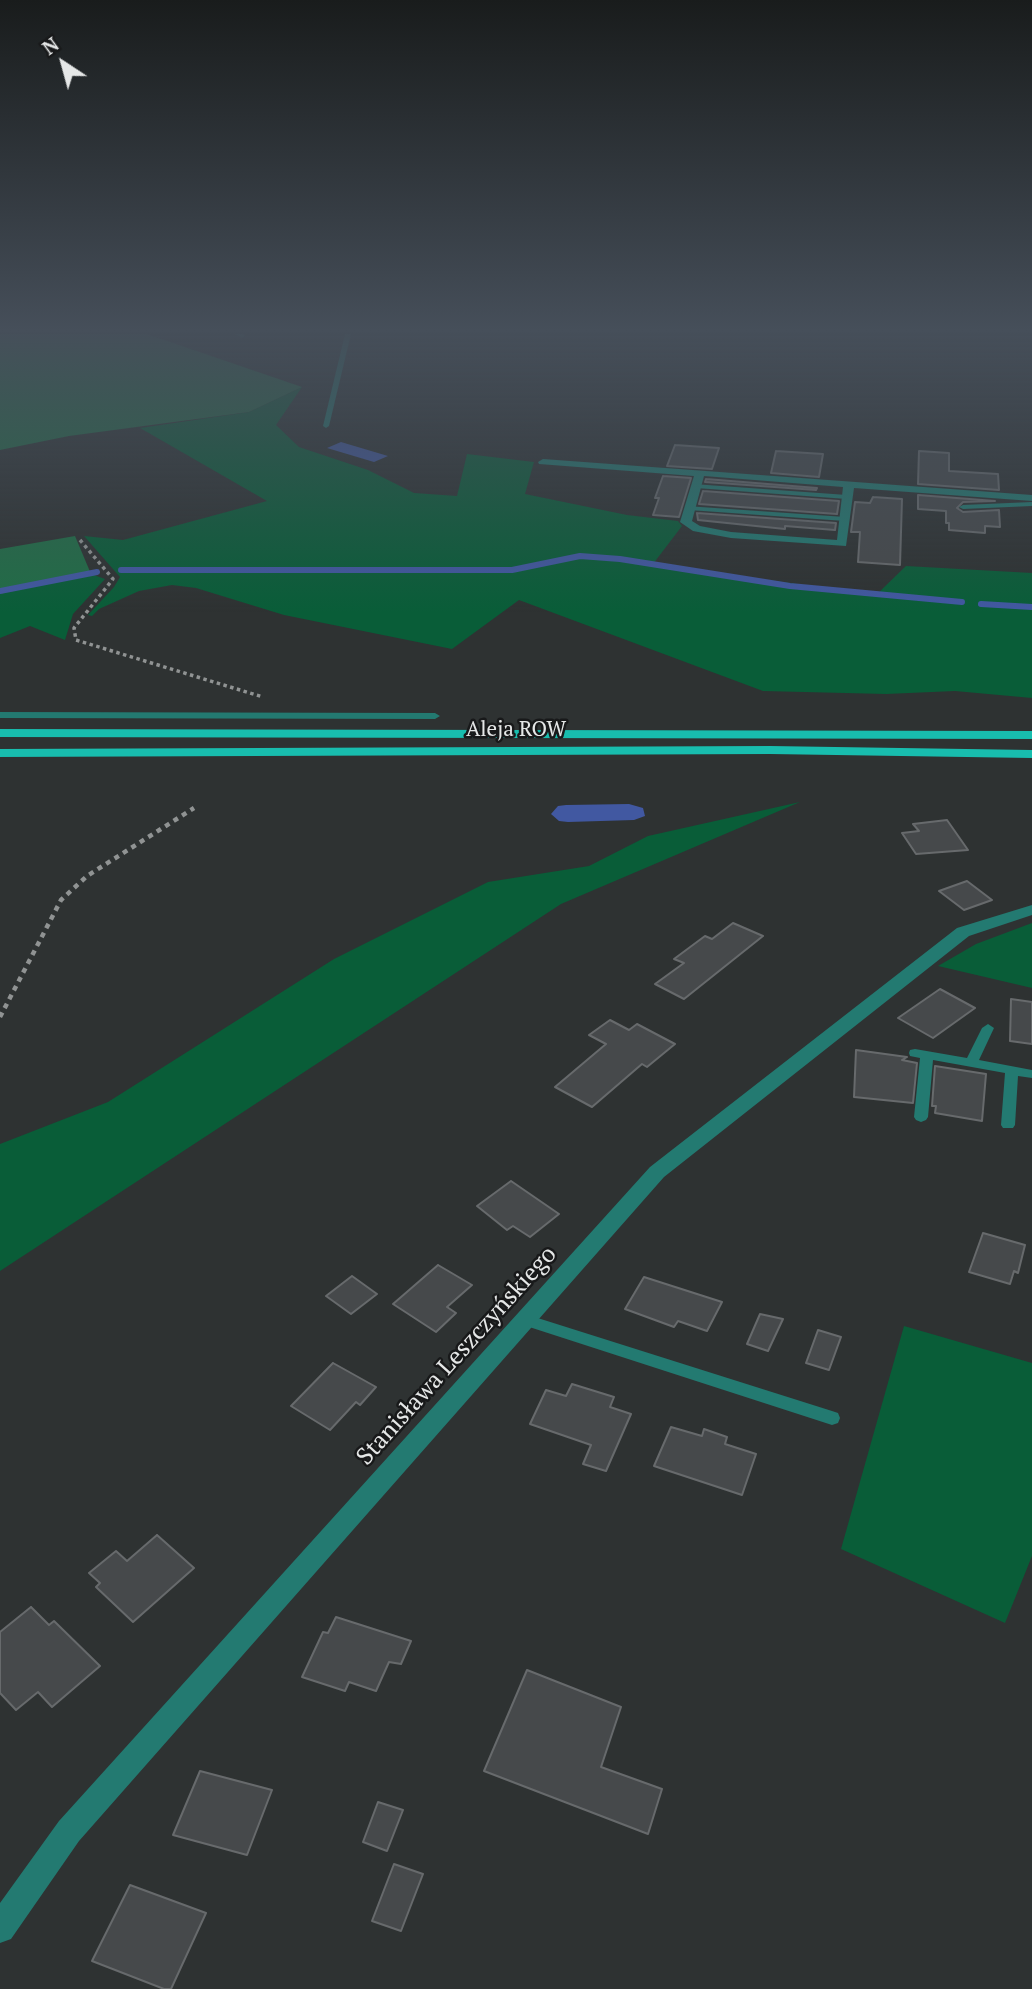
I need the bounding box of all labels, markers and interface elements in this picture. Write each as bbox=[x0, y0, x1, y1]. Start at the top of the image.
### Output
north arrow bbox=[28, 28, 98, 98]
text: N bbox=[37, 31, 64, 60]
street label: Aleja ROW bbox=[466, 717, 566, 743]
street label: Stanisława Leszczyńskiego bbox=[351, 1241, 563, 1471]

